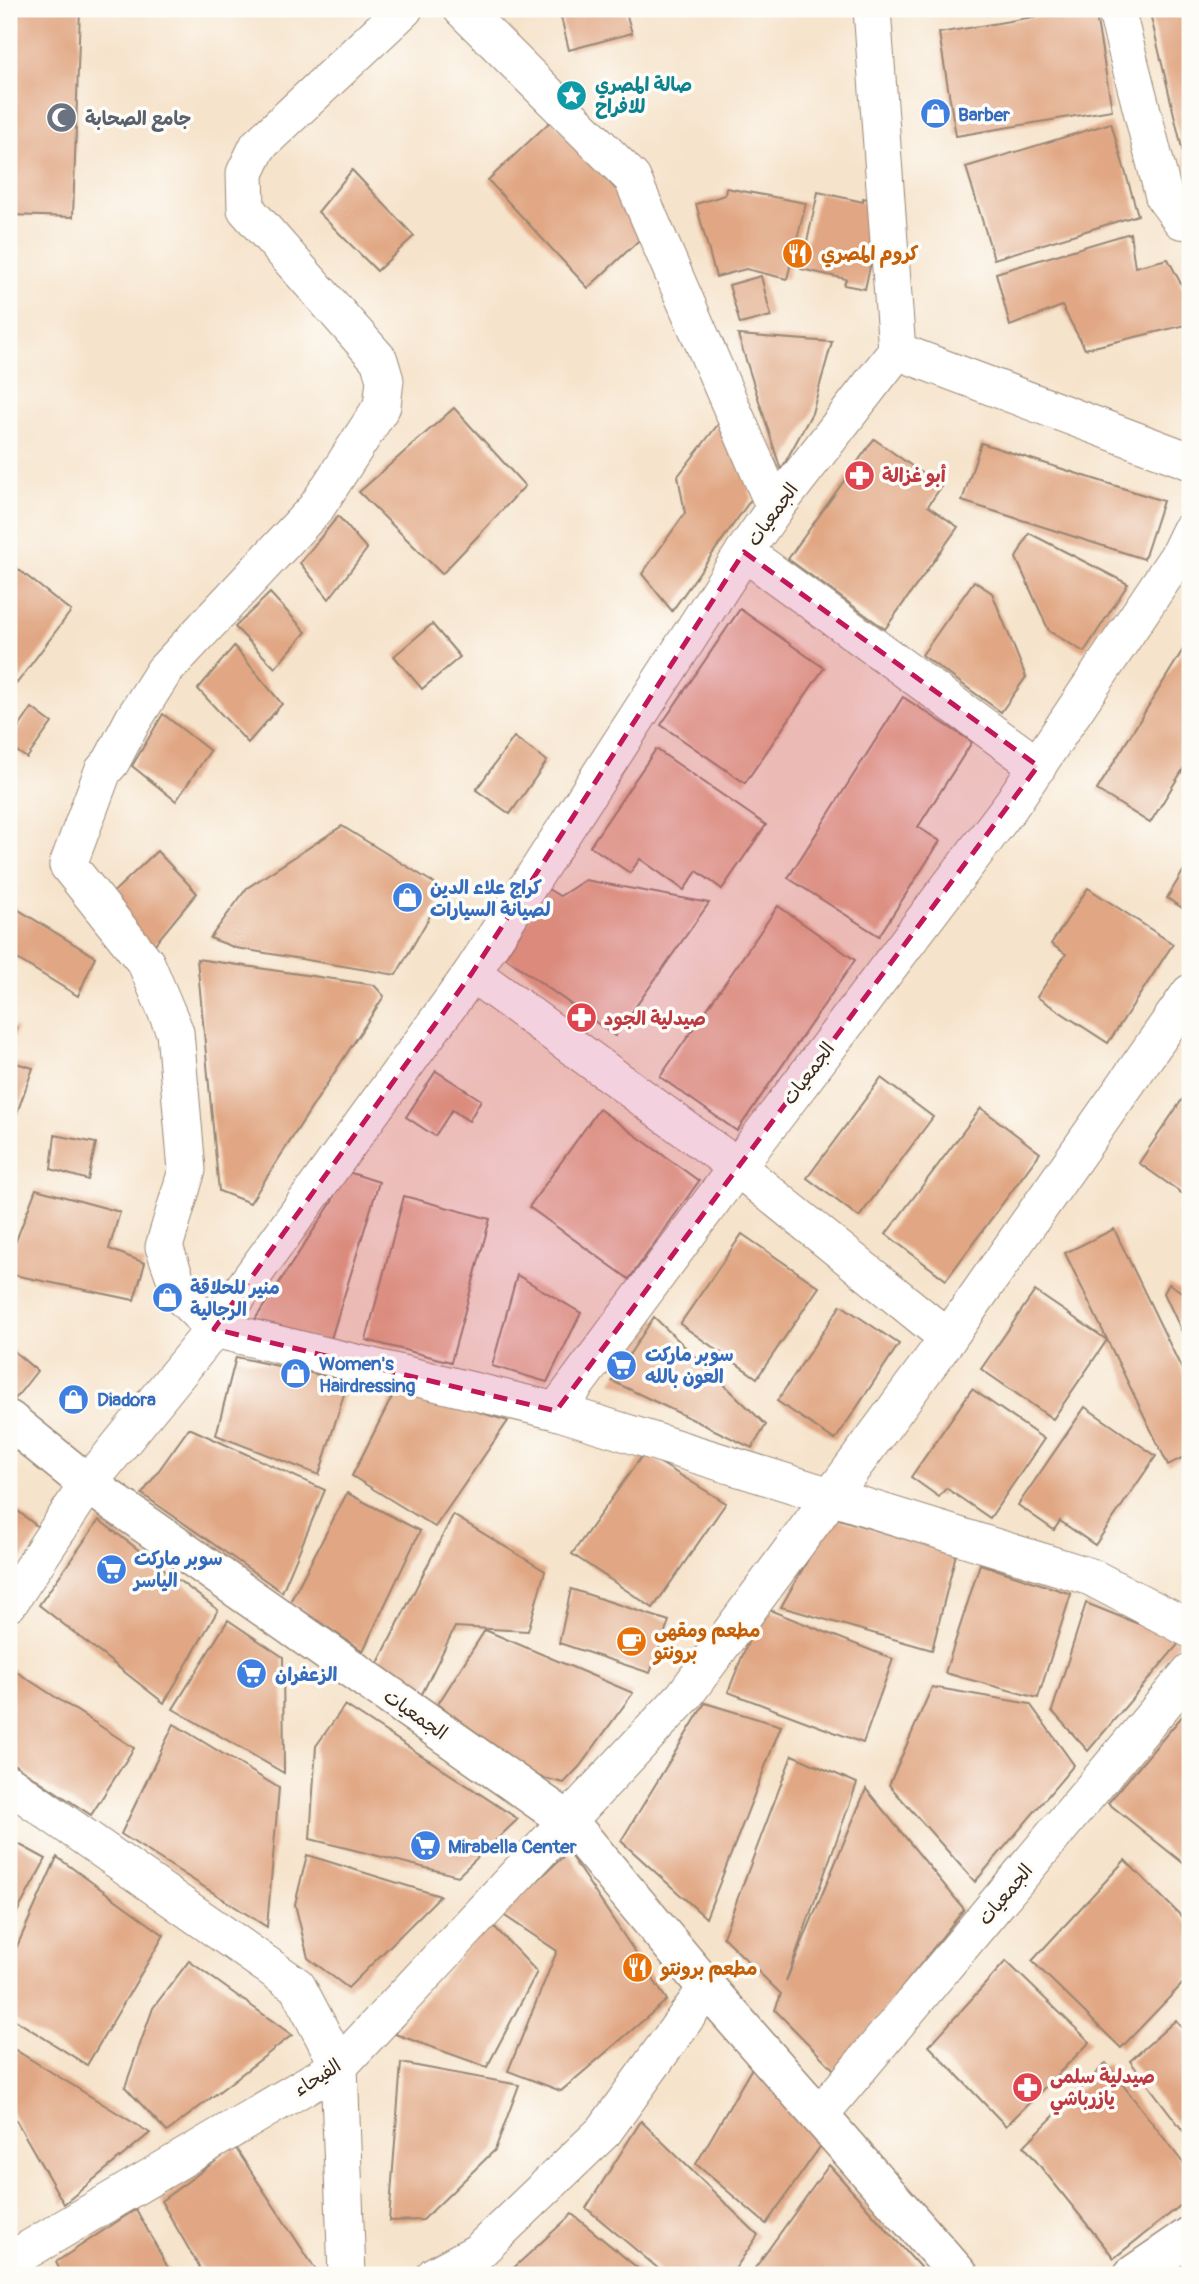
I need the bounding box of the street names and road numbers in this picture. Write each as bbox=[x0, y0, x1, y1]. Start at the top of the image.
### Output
street label: الجمعيات bbox=[742, 478, 804, 551]
street label: الجمعيات bbox=[777, 1037, 840, 1110]
street label: الجمعيات bbox=[379, 1684, 452, 1745]
street label: الجمعيات bbox=[973, 1859, 1038, 1930]
street label: الفيحاء bbox=[289, 2054, 346, 2102]

